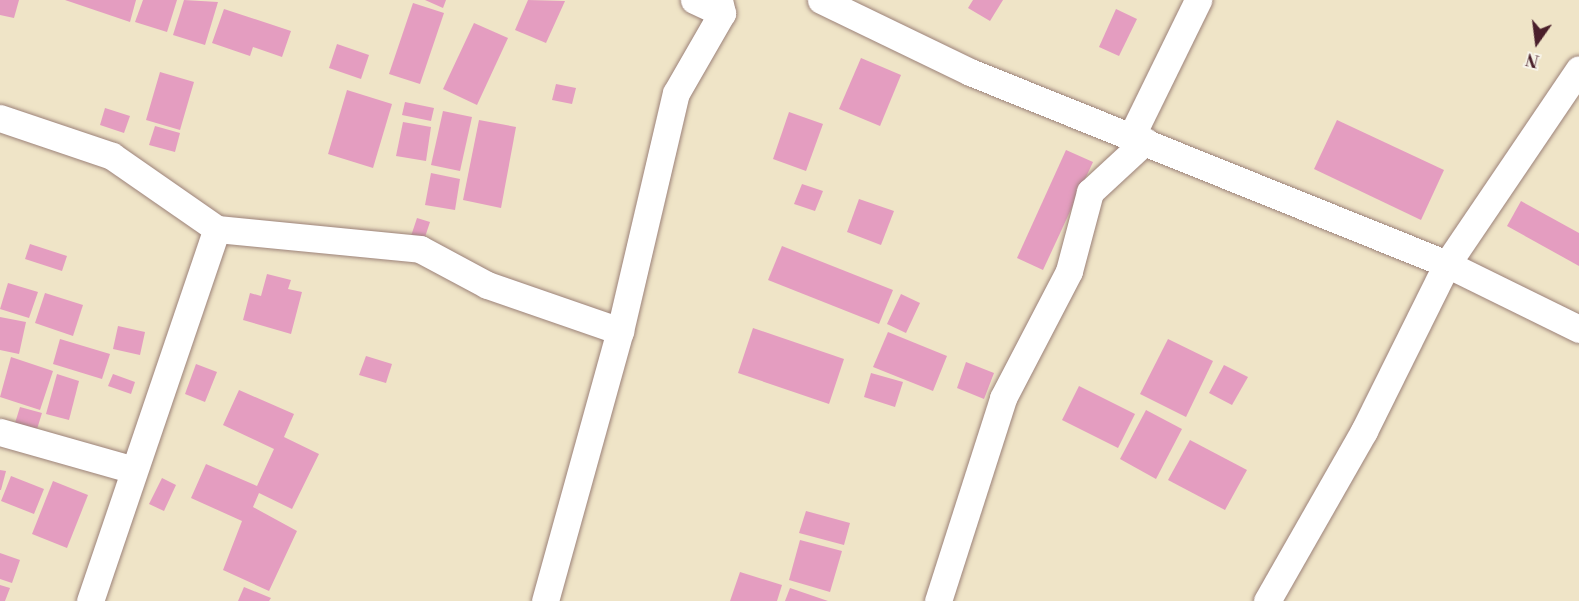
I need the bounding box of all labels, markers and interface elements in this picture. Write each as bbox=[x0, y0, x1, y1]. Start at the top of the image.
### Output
north arrow bbox=[1507, 12, 1567, 72]
text: N bbox=[1524, 48, 1541, 71]

